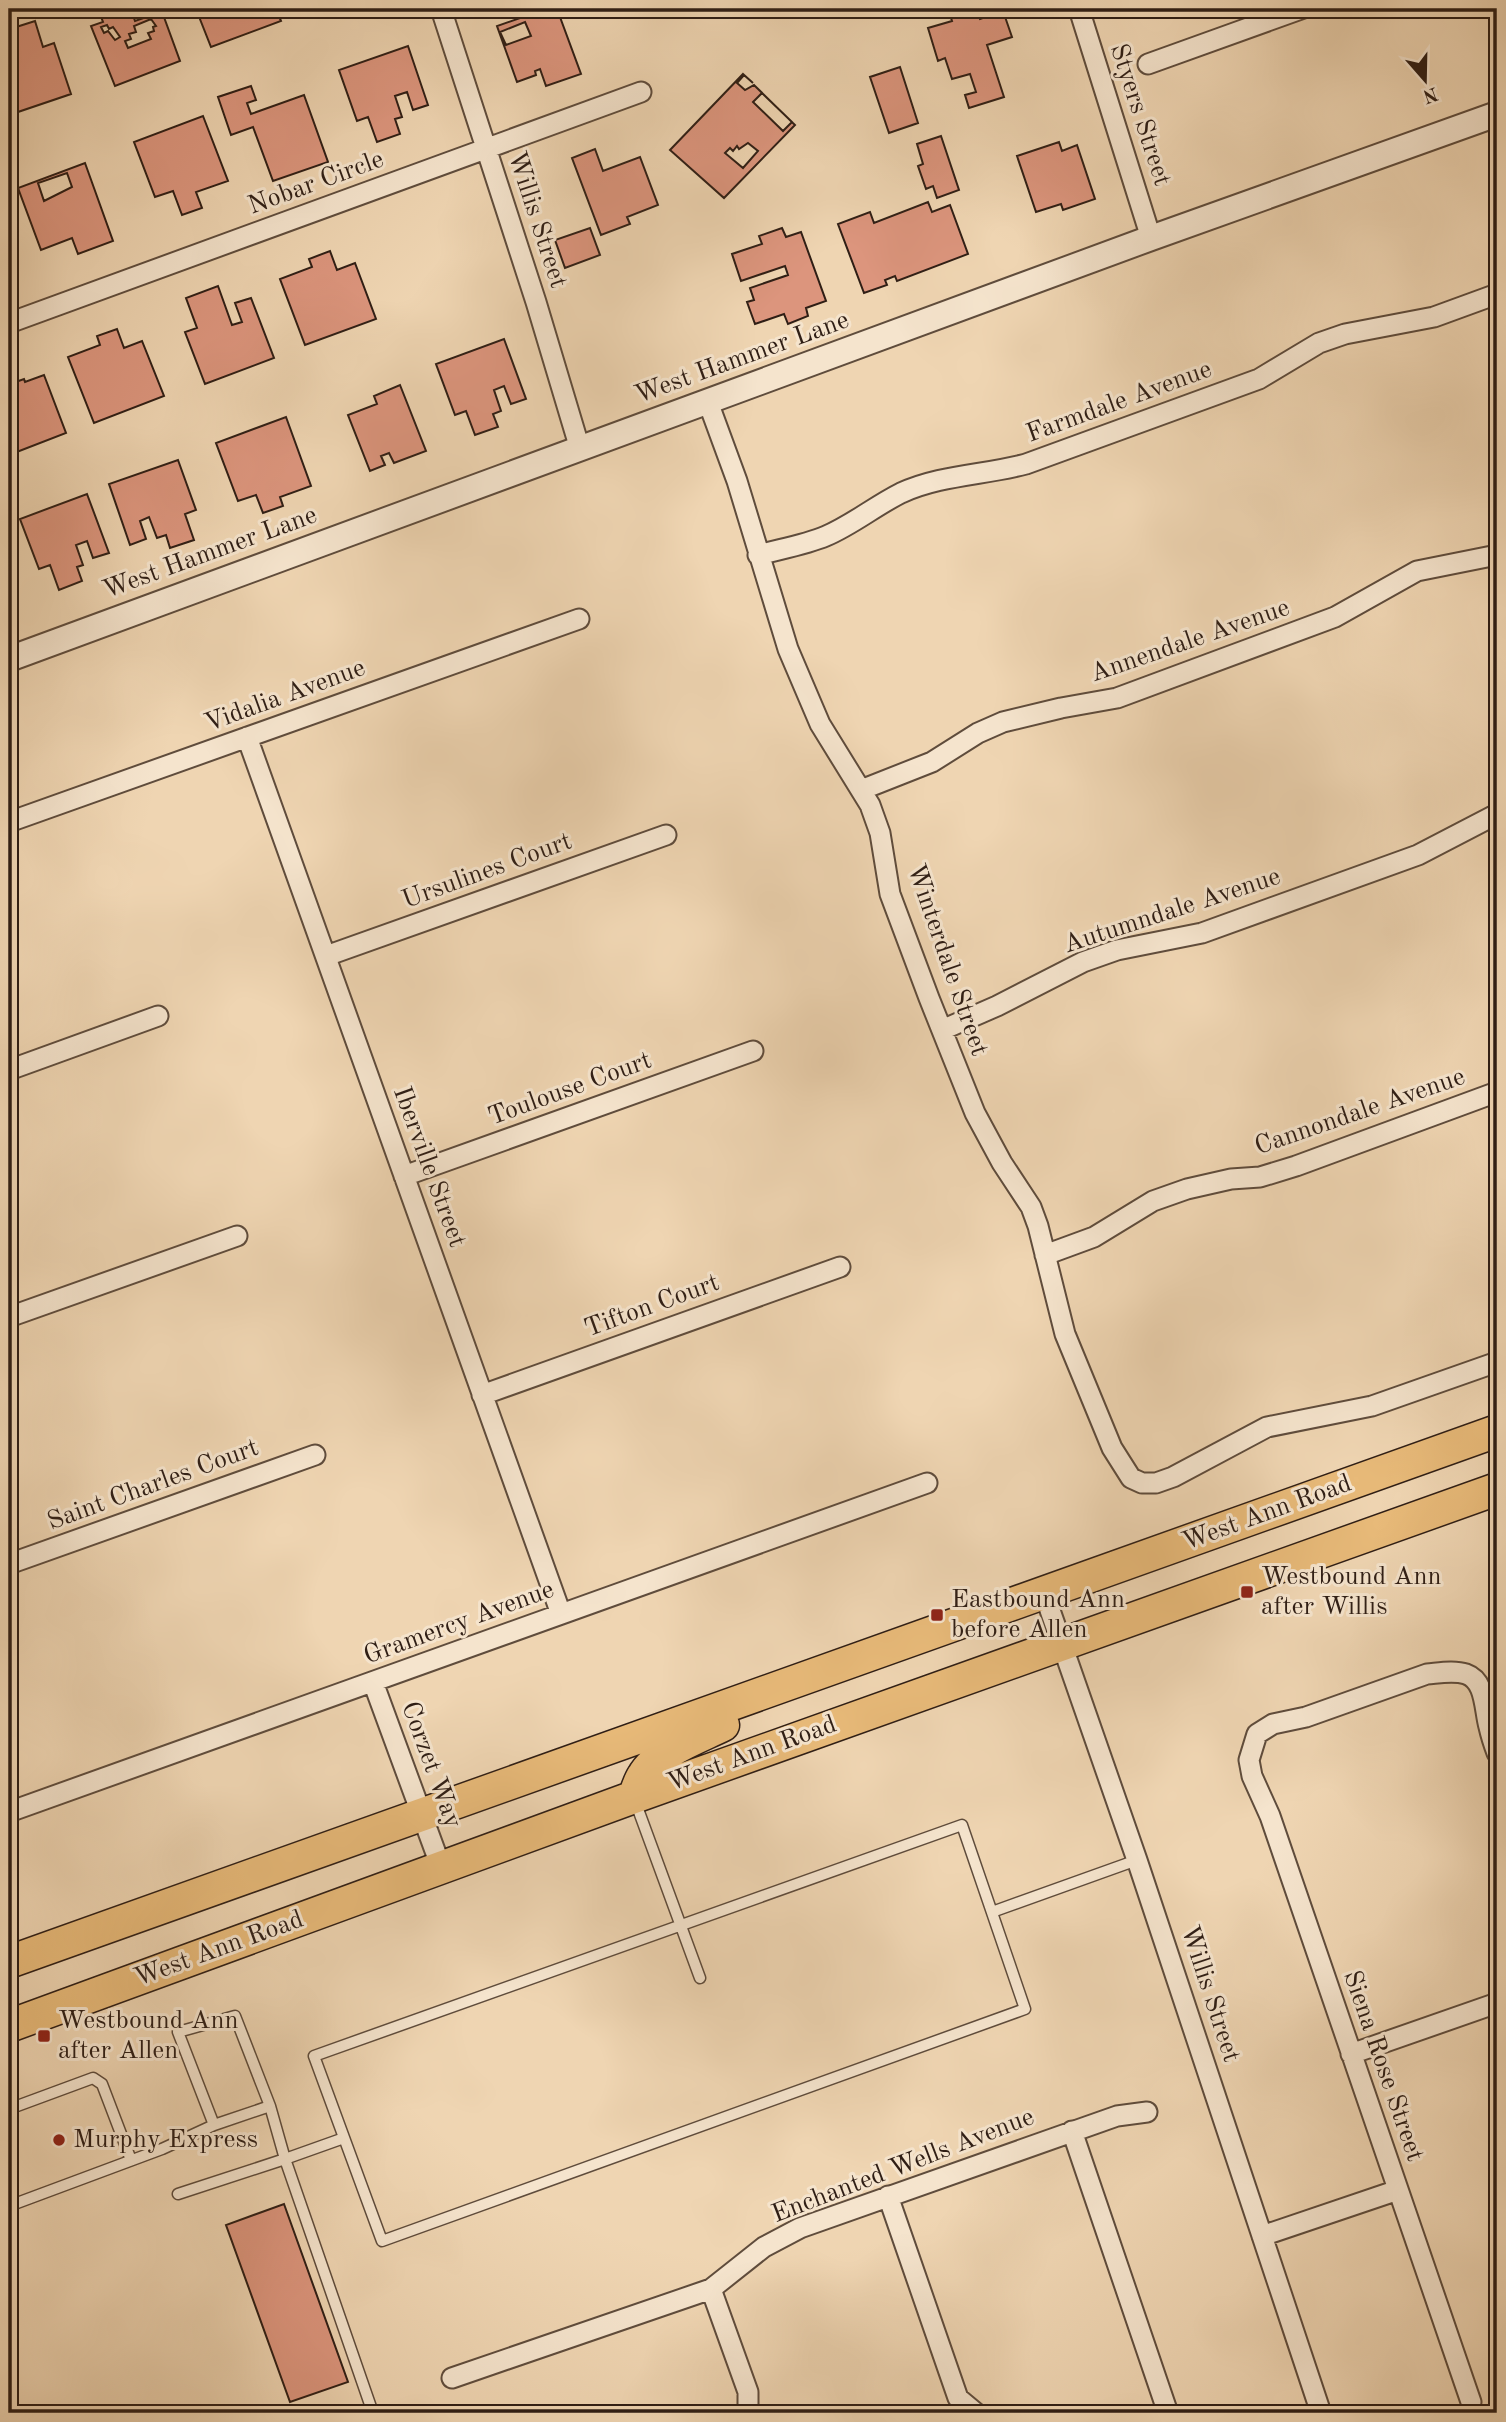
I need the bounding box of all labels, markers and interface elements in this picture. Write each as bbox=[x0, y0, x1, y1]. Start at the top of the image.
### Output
street label: Styers Street bbox=[1105, 41, 1175, 189]
north arrow bbox=[1390, 46, 1460, 116]
text: N bbox=[1419, 82, 1440, 105]
street label: Nobar Circle bbox=[245, 146, 387, 220]
street label: Willis Street bbox=[503, 148, 571, 292]
street label: West Hammer Lane bbox=[632, 307, 852, 409]
street label: Farmdale Avenue bbox=[1023, 356, 1215, 448]
street label: West Hammer Lane bbox=[100, 502, 320, 604]
street label: Annendale Avenue bbox=[1087, 595, 1293, 687]
street label: Vidalia Avenue bbox=[201, 655, 369, 737]
street label: Ursulines Court bbox=[399, 828, 575, 914]
street label: Winterdale Street bbox=[902, 861, 992, 1059]
street label: Autumndale Avenue bbox=[1060, 864, 1284, 958]
street label: Toulouse Court bbox=[485, 1047, 655, 1131]
street label: Cannondale Avenue bbox=[1252, 1064, 1468, 1160]
street label: Iberville Street bbox=[388, 1083, 470, 1251]
street label: Tifton Court bbox=[581, 1270, 723, 1342]
street label: Saint Charles Court bbox=[44, 1435, 262, 1535]
street label: West Ann Road bbox=[1179, 1470, 1355, 1556]
place label: Westbound Ann after Willis bbox=[1261, 1564, 1442, 1620]
street label: Gramercy Avenue bbox=[360, 1577, 558, 1669]
marker: Westbound Ann after Willis bbox=[1239, 1584, 1255, 1600]
place label: Eastbound Ann before Allen bbox=[951, 1587, 1125, 1643]
marker: Eastbound Ann before Allen bbox=[929, 1607, 945, 1623]
street label: Corzet Way bbox=[396, 1698, 466, 1832]
street label: West Ann Road bbox=[664, 1711, 840, 1797]
street label: West Ann Road bbox=[131, 1906, 307, 1992]
street label: Willis Street bbox=[1176, 1922, 1244, 2066]
street label: Siena Rose Street bbox=[1338, 1967, 1428, 2165]
place label: Westbound Ann after Allen bbox=[58, 2008, 239, 2064]
marker: Westbound Ann after Allen bbox=[36, 2028, 52, 2044]
street label: Enchanted Wells Avenue bbox=[768, 2104, 1038, 2228]
place label: Murphy Express bbox=[73, 2127, 258, 2153]
marker: Murphy Express bbox=[51, 2132, 67, 2148]

